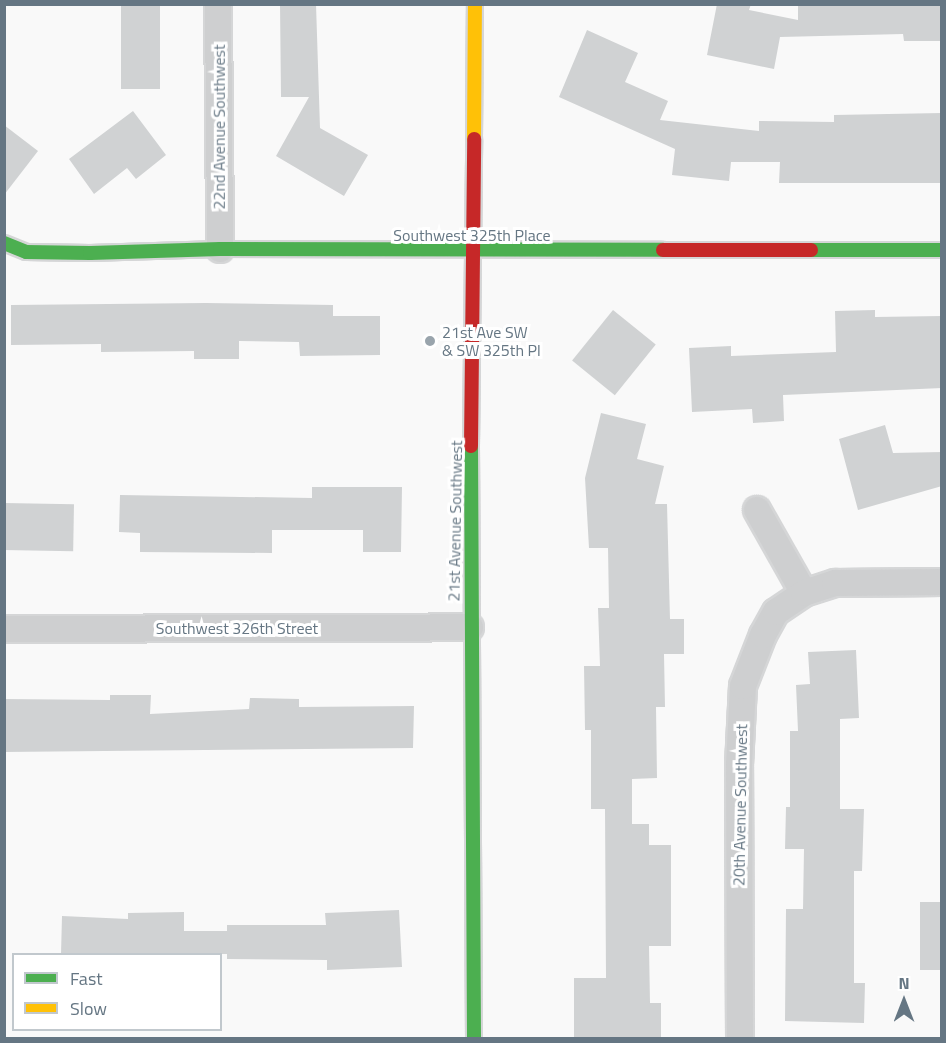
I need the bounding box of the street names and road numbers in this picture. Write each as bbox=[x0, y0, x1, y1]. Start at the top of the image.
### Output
street label: 22nd Avenue Southwest bbox=[209, 44, 229, 210]
street label: Southwest 325th Place bbox=[393, 225, 551, 245]
street label: 21st Avenue Southwest bbox=[444, 440, 466, 602]
street label: Southwest 326th Street bbox=[156, 618, 318, 638]
street label: 20th Avenue Southwest bbox=[729, 724, 751, 886]

